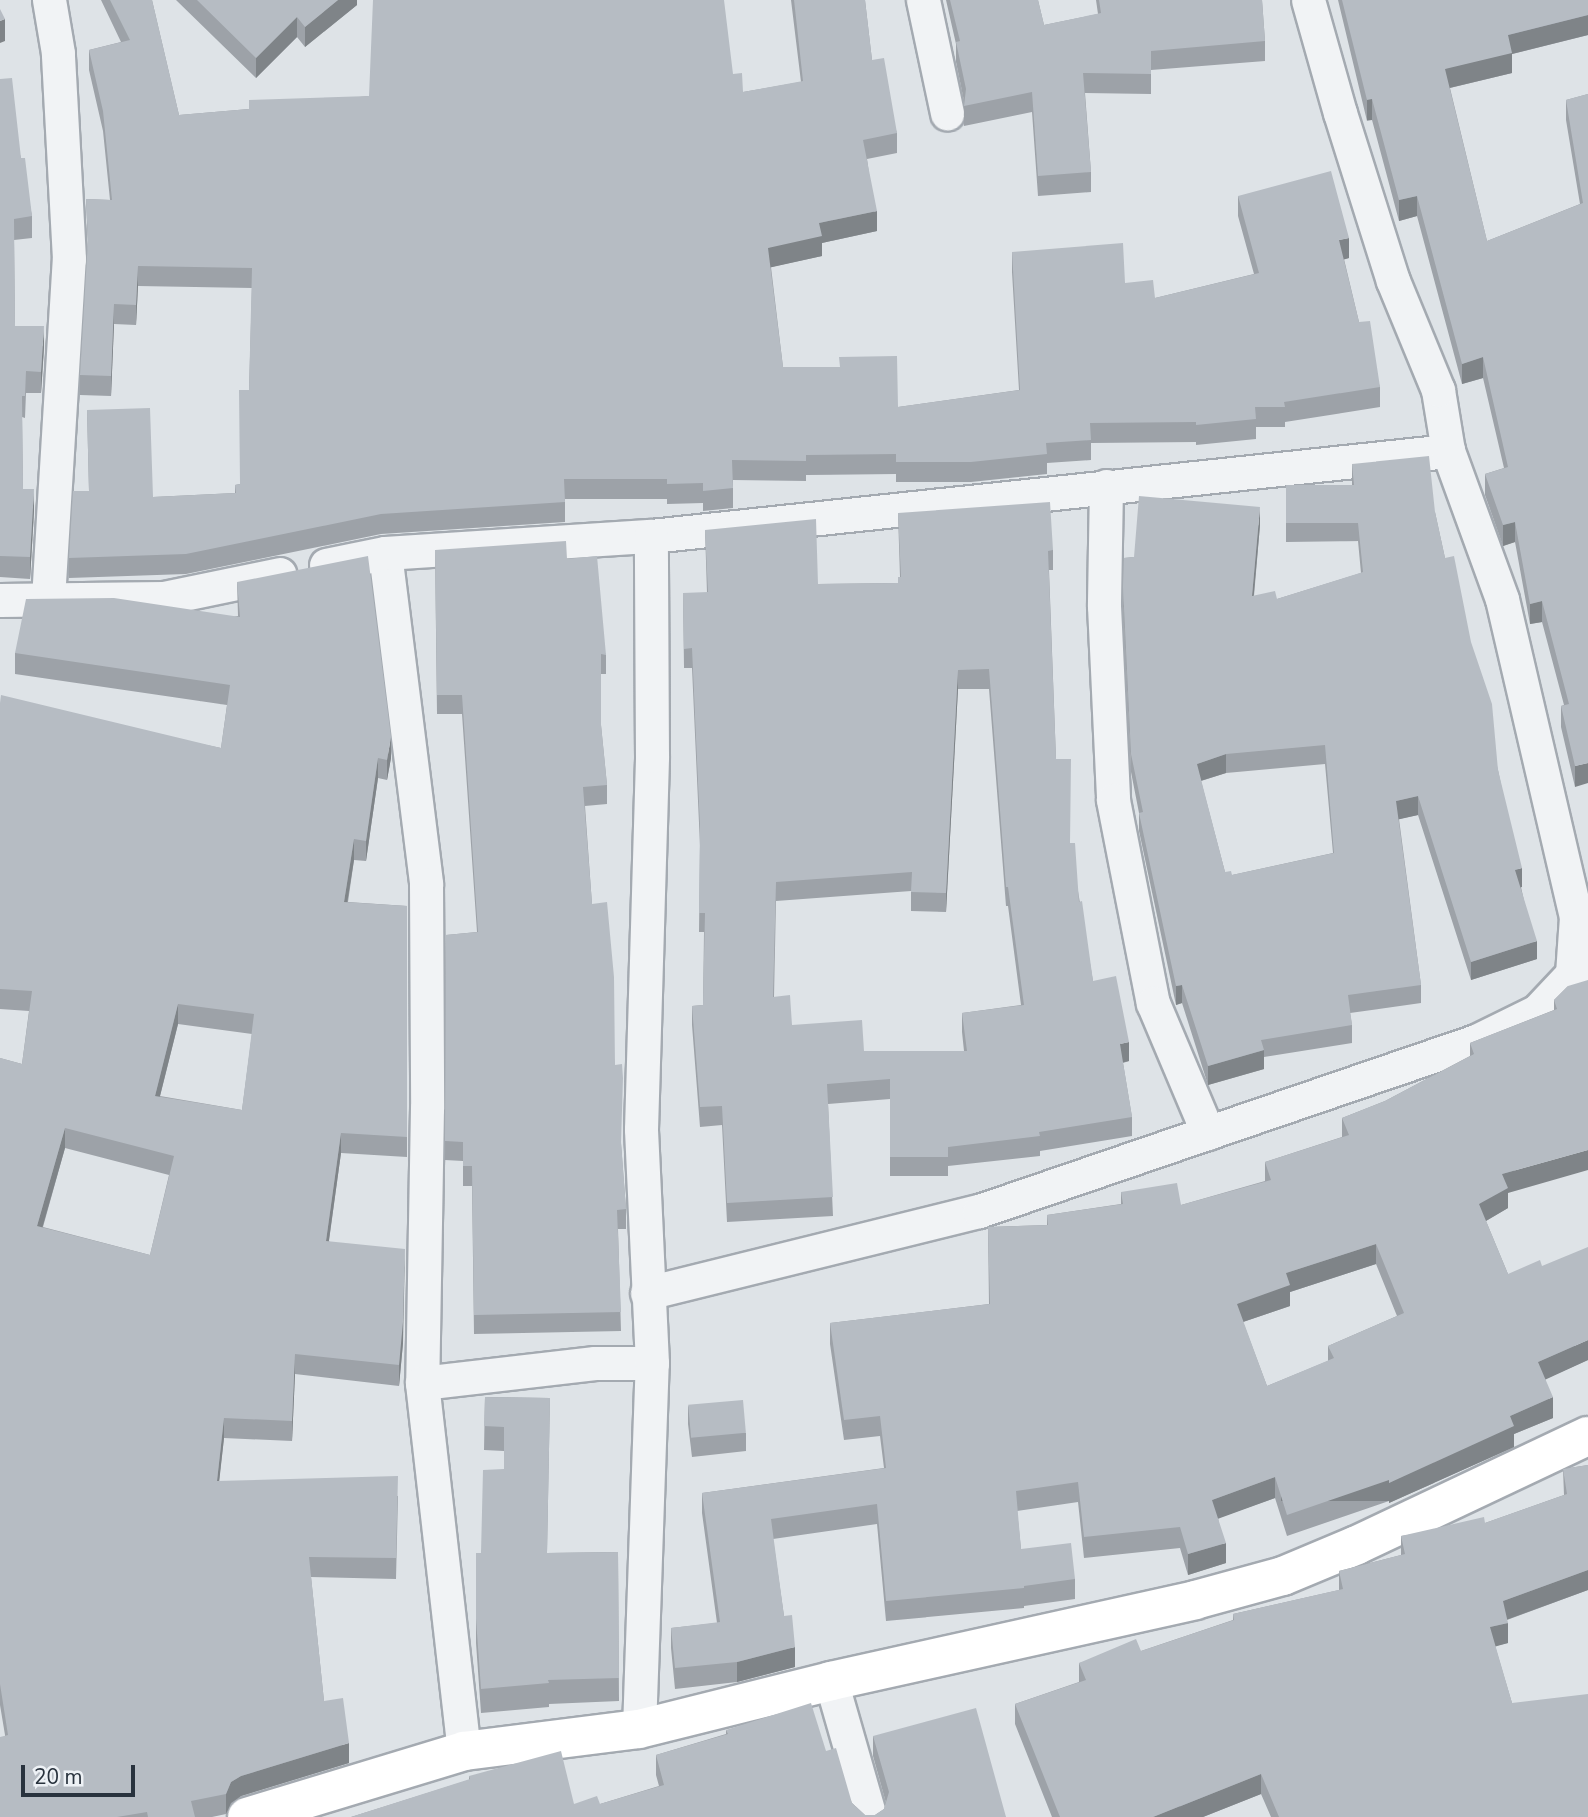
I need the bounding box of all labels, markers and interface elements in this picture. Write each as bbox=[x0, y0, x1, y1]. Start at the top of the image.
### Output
scale bar bbox=[24, 1750, 138, 1794]
text: 20 m bbox=[34, 1763, 83, 1791]

